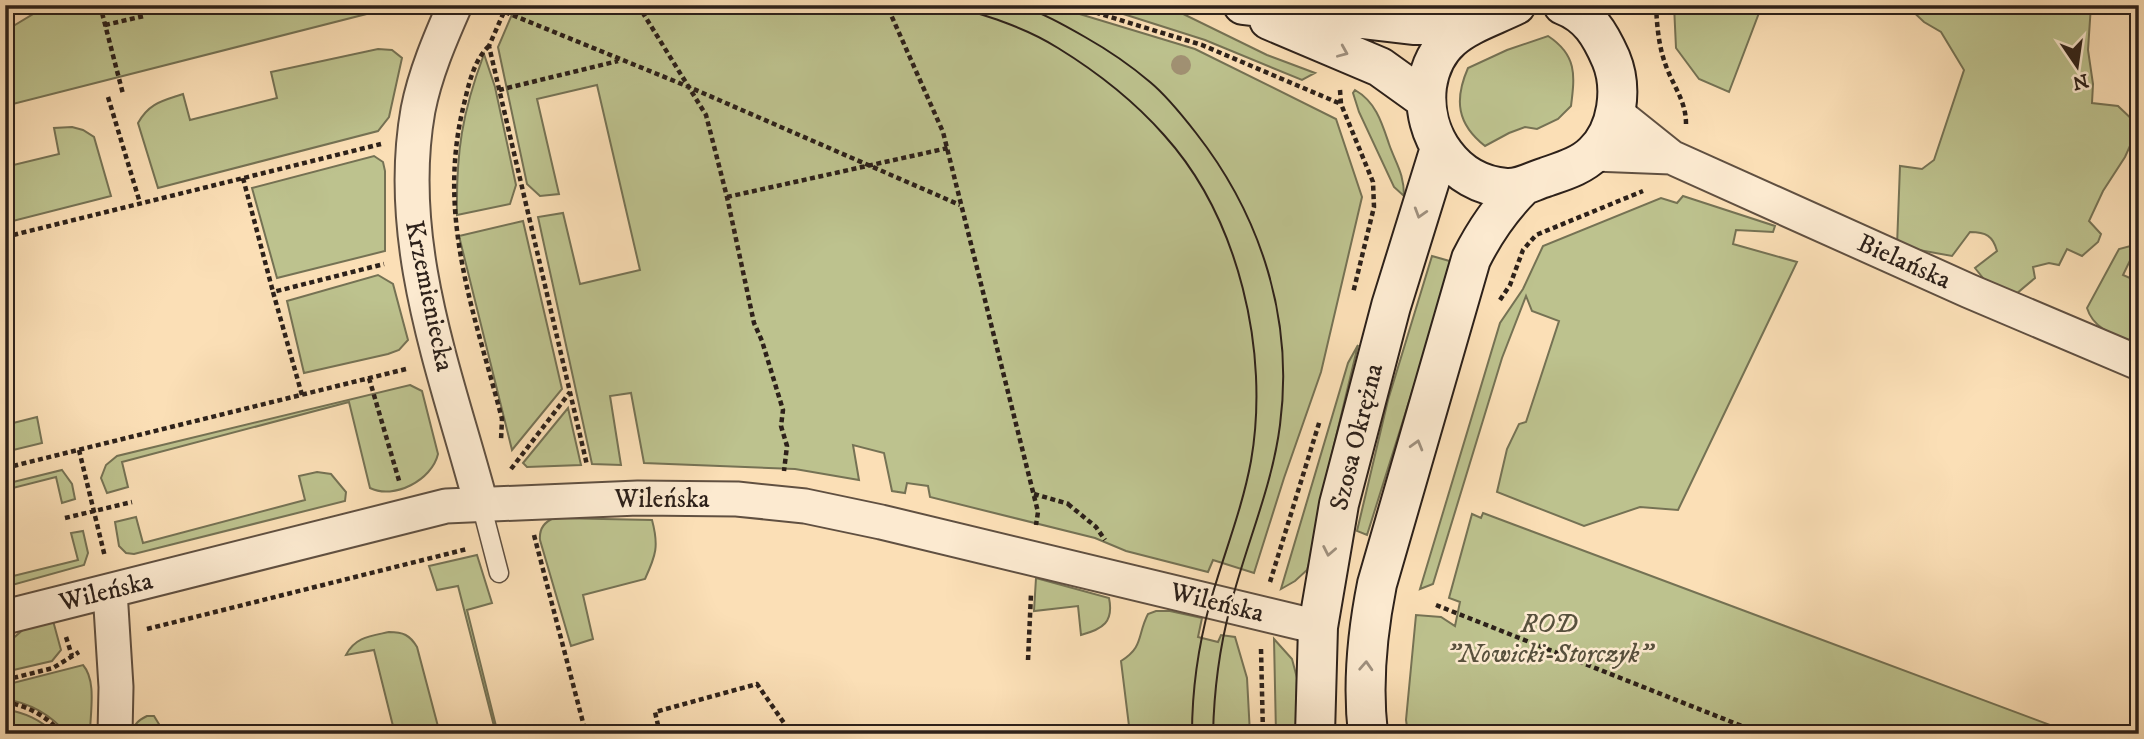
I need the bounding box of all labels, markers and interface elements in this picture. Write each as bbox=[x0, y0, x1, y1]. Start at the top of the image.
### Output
north arrow bbox=[2042, 32, 2112, 102]
one-way arrow bbox=[1336, 44, 1348, 58]
text: N bbox=[2070, 68, 2091, 94]
one-way arrow bbox=[1413, 207, 1428, 219]
street label: Krzemieniecka bbox=[397, 218, 461, 374]
street label: Bielańska bbox=[1852, 227, 1956, 297]
street label: Szosa Okrężna bbox=[1323, 360, 1391, 514]
one-way arrow bbox=[1408, 439, 1423, 451]
street label: Wileńska bbox=[613, 483, 710, 516]
one-way arrow bbox=[1323, 545, 1338, 557]
street label: Wileńska bbox=[55, 564, 156, 620]
street label: Wileńska bbox=[1166, 575, 1267, 631]
park label: ROD "Nowicki-Storczyk" bbox=[1446, 608, 1655, 671]
one-way arrow bbox=[1358, 660, 1373, 671]

